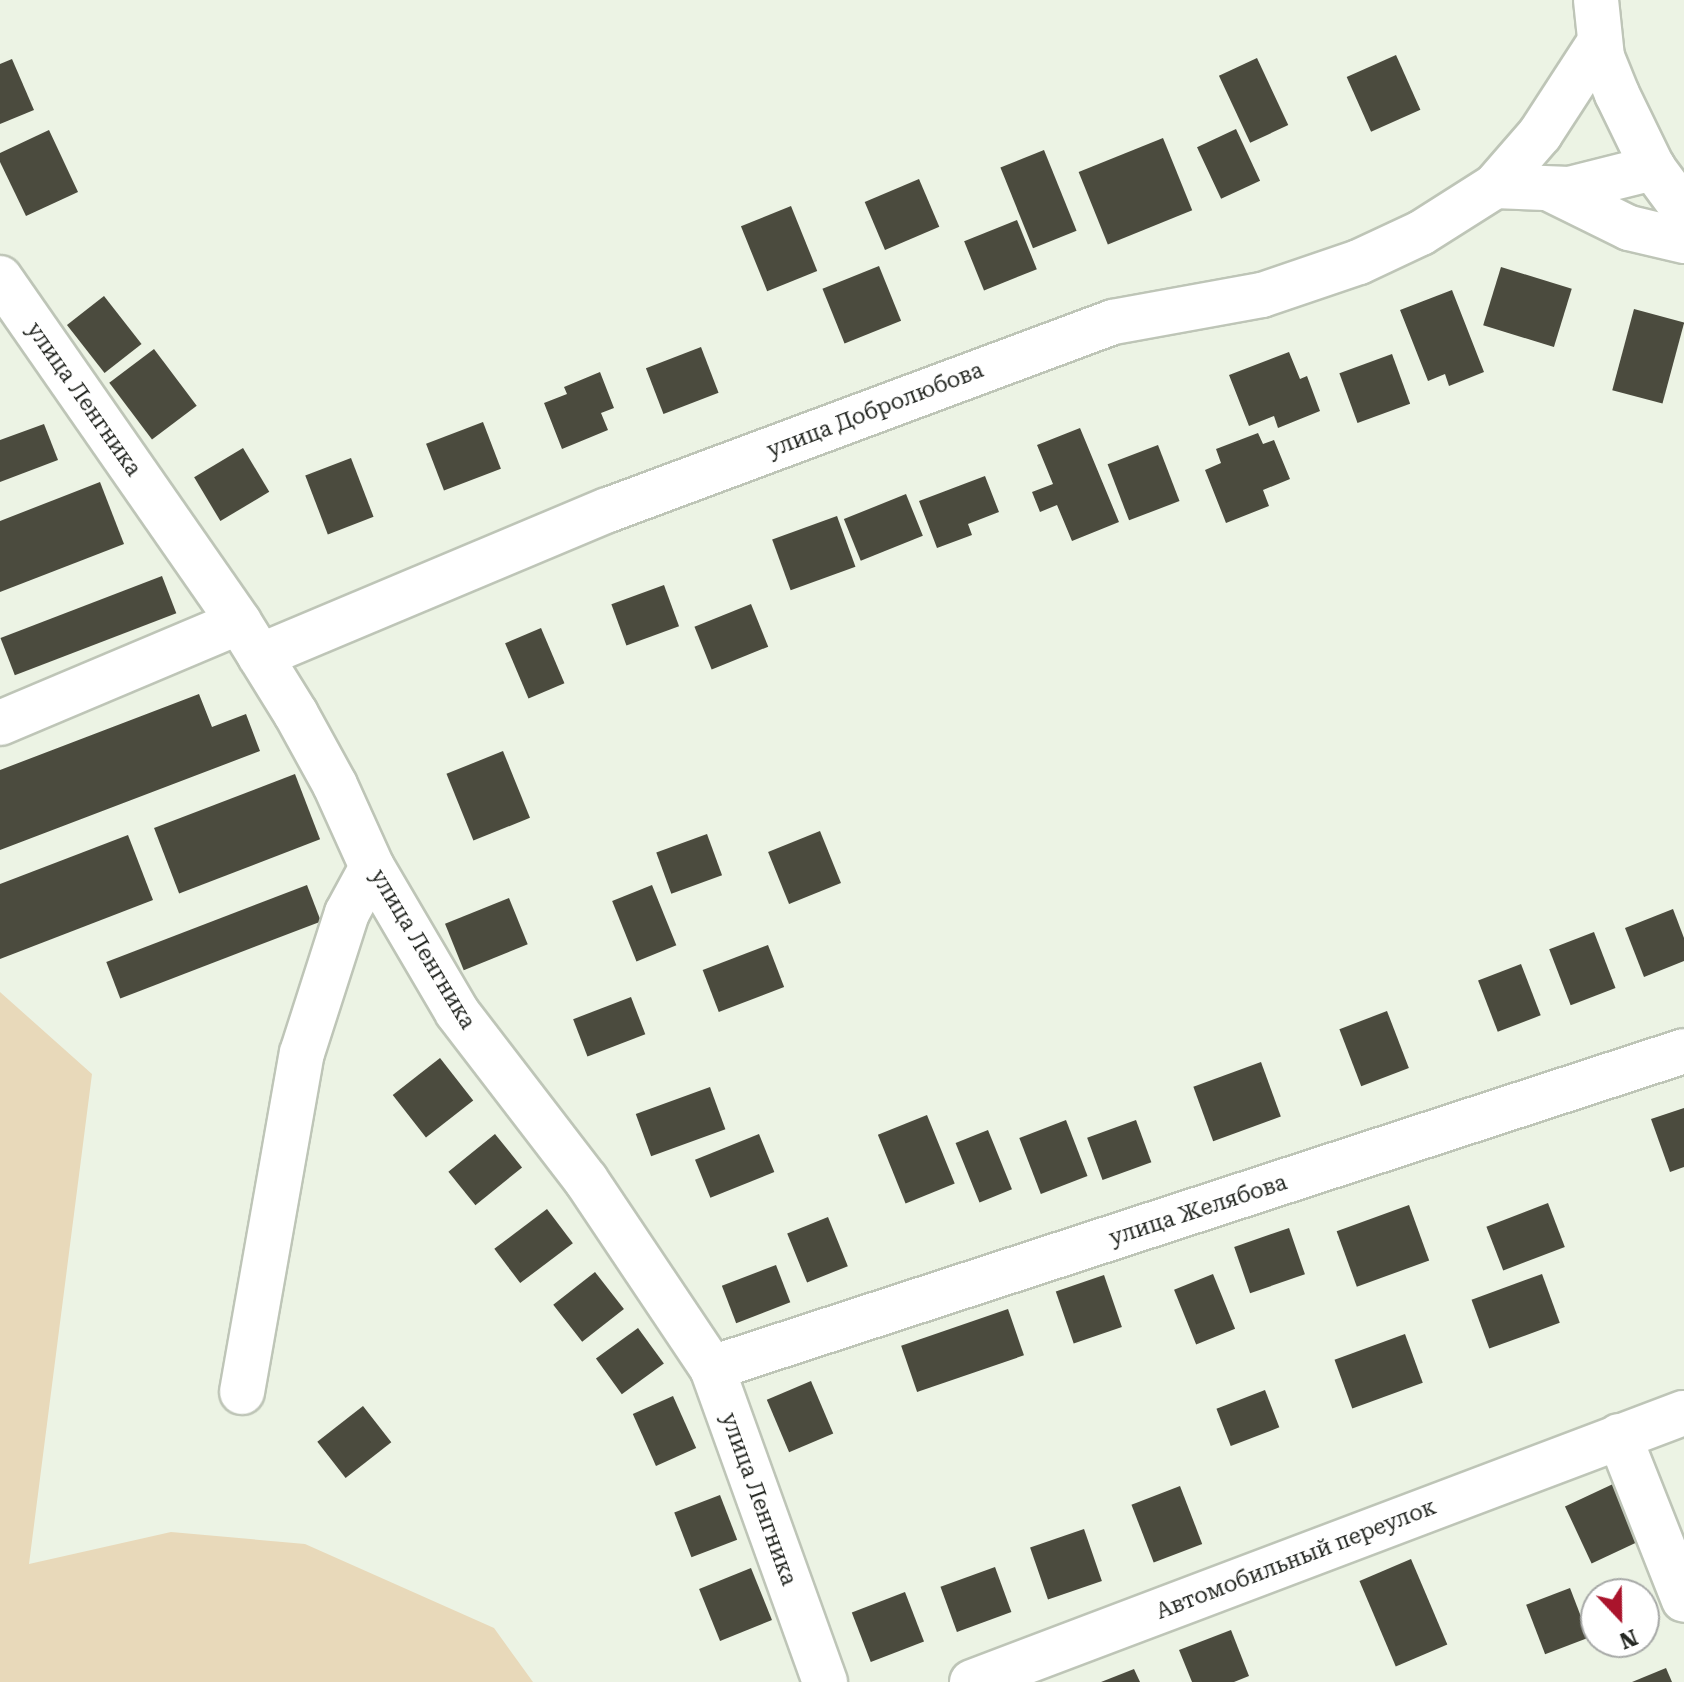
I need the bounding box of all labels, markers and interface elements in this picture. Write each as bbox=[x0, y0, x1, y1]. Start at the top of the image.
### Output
street label: улица Ленгника bbox=[21, 317, 147, 481]
street label: улица Добролюбова bbox=[763, 357, 987, 463]
street label: улица Ленгника bbox=[365, 864, 481, 1034]
street label: улица Желябова bbox=[1106, 1169, 1290, 1251]
street label: улица Ленгника bbox=[716, 1409, 802, 1589]
street label: Автомобильный переулок bbox=[1152, 1493, 1440, 1625]
north arrow bbox=[1580, 1578, 1660, 1658]
text: N bbox=[1616, 1624, 1641, 1654]

